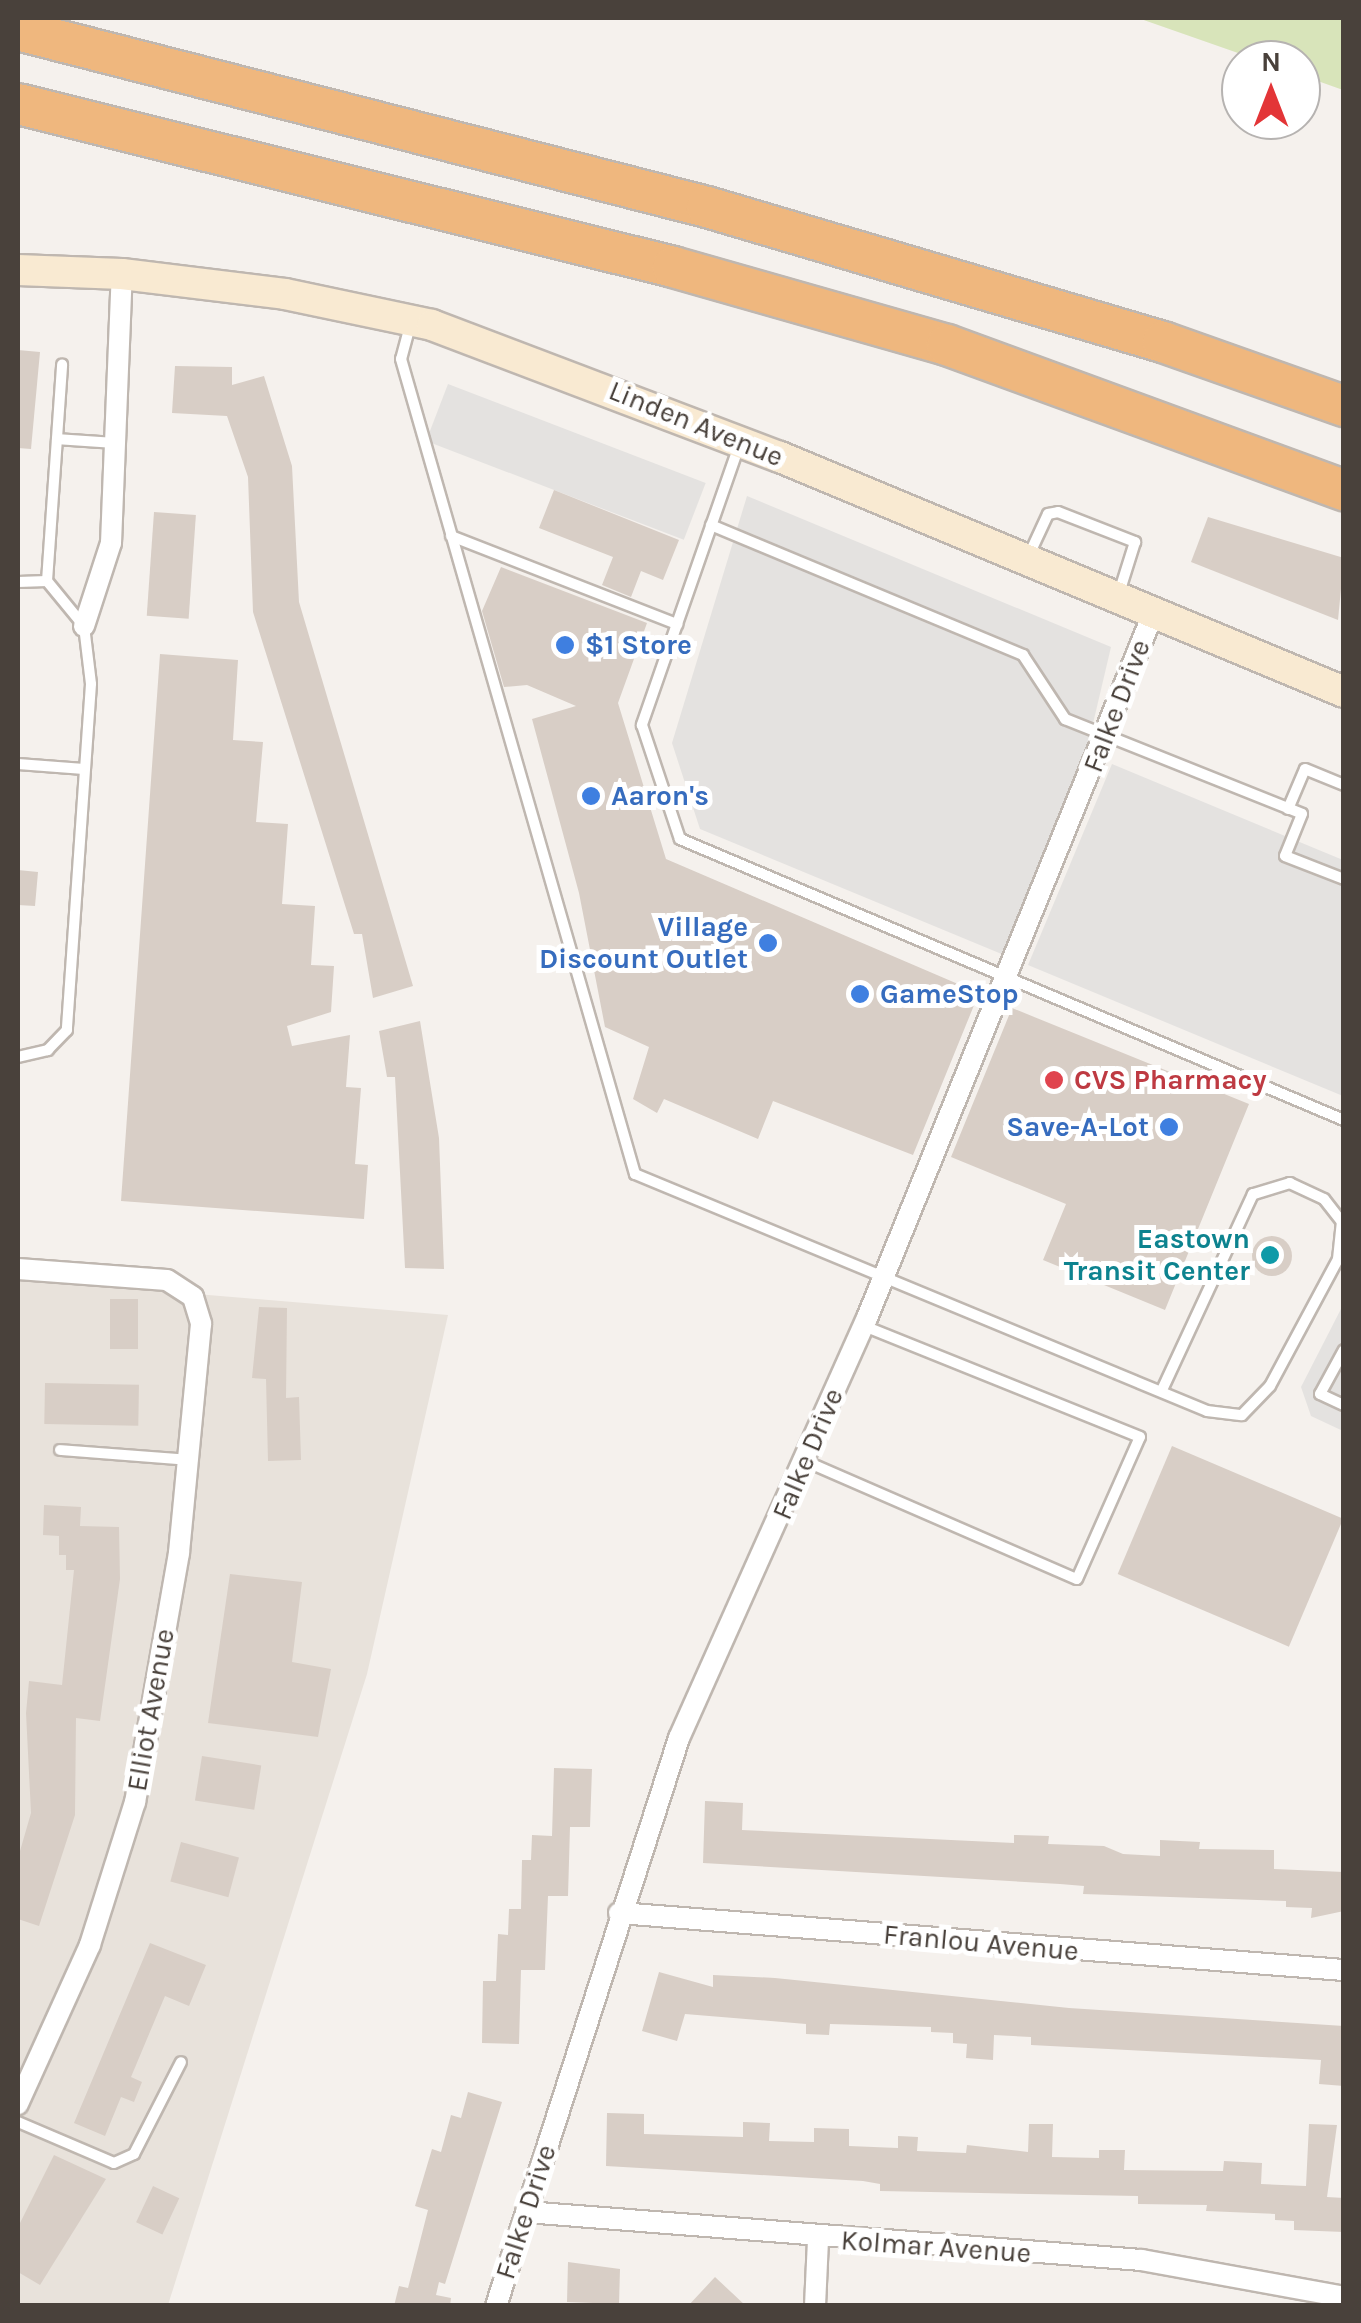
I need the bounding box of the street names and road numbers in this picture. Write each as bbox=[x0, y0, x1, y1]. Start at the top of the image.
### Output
street label: Linden Avenue bbox=[604, 374, 788, 474]
street label: Falke Drive bbox=[1076, 635, 1158, 777]
street label: Falke Drive bbox=[765, 1383, 851, 1525]
street label: Elliot Avenue bbox=[120, 1626, 182, 1794]
street label: Franlou Avenue bbox=[882, 1918, 1080, 1968]
street label: Falke Drive bbox=[488, 2140, 564, 2284]
street label: Kolmar Avenue bbox=[840, 2224, 1032, 2270]

